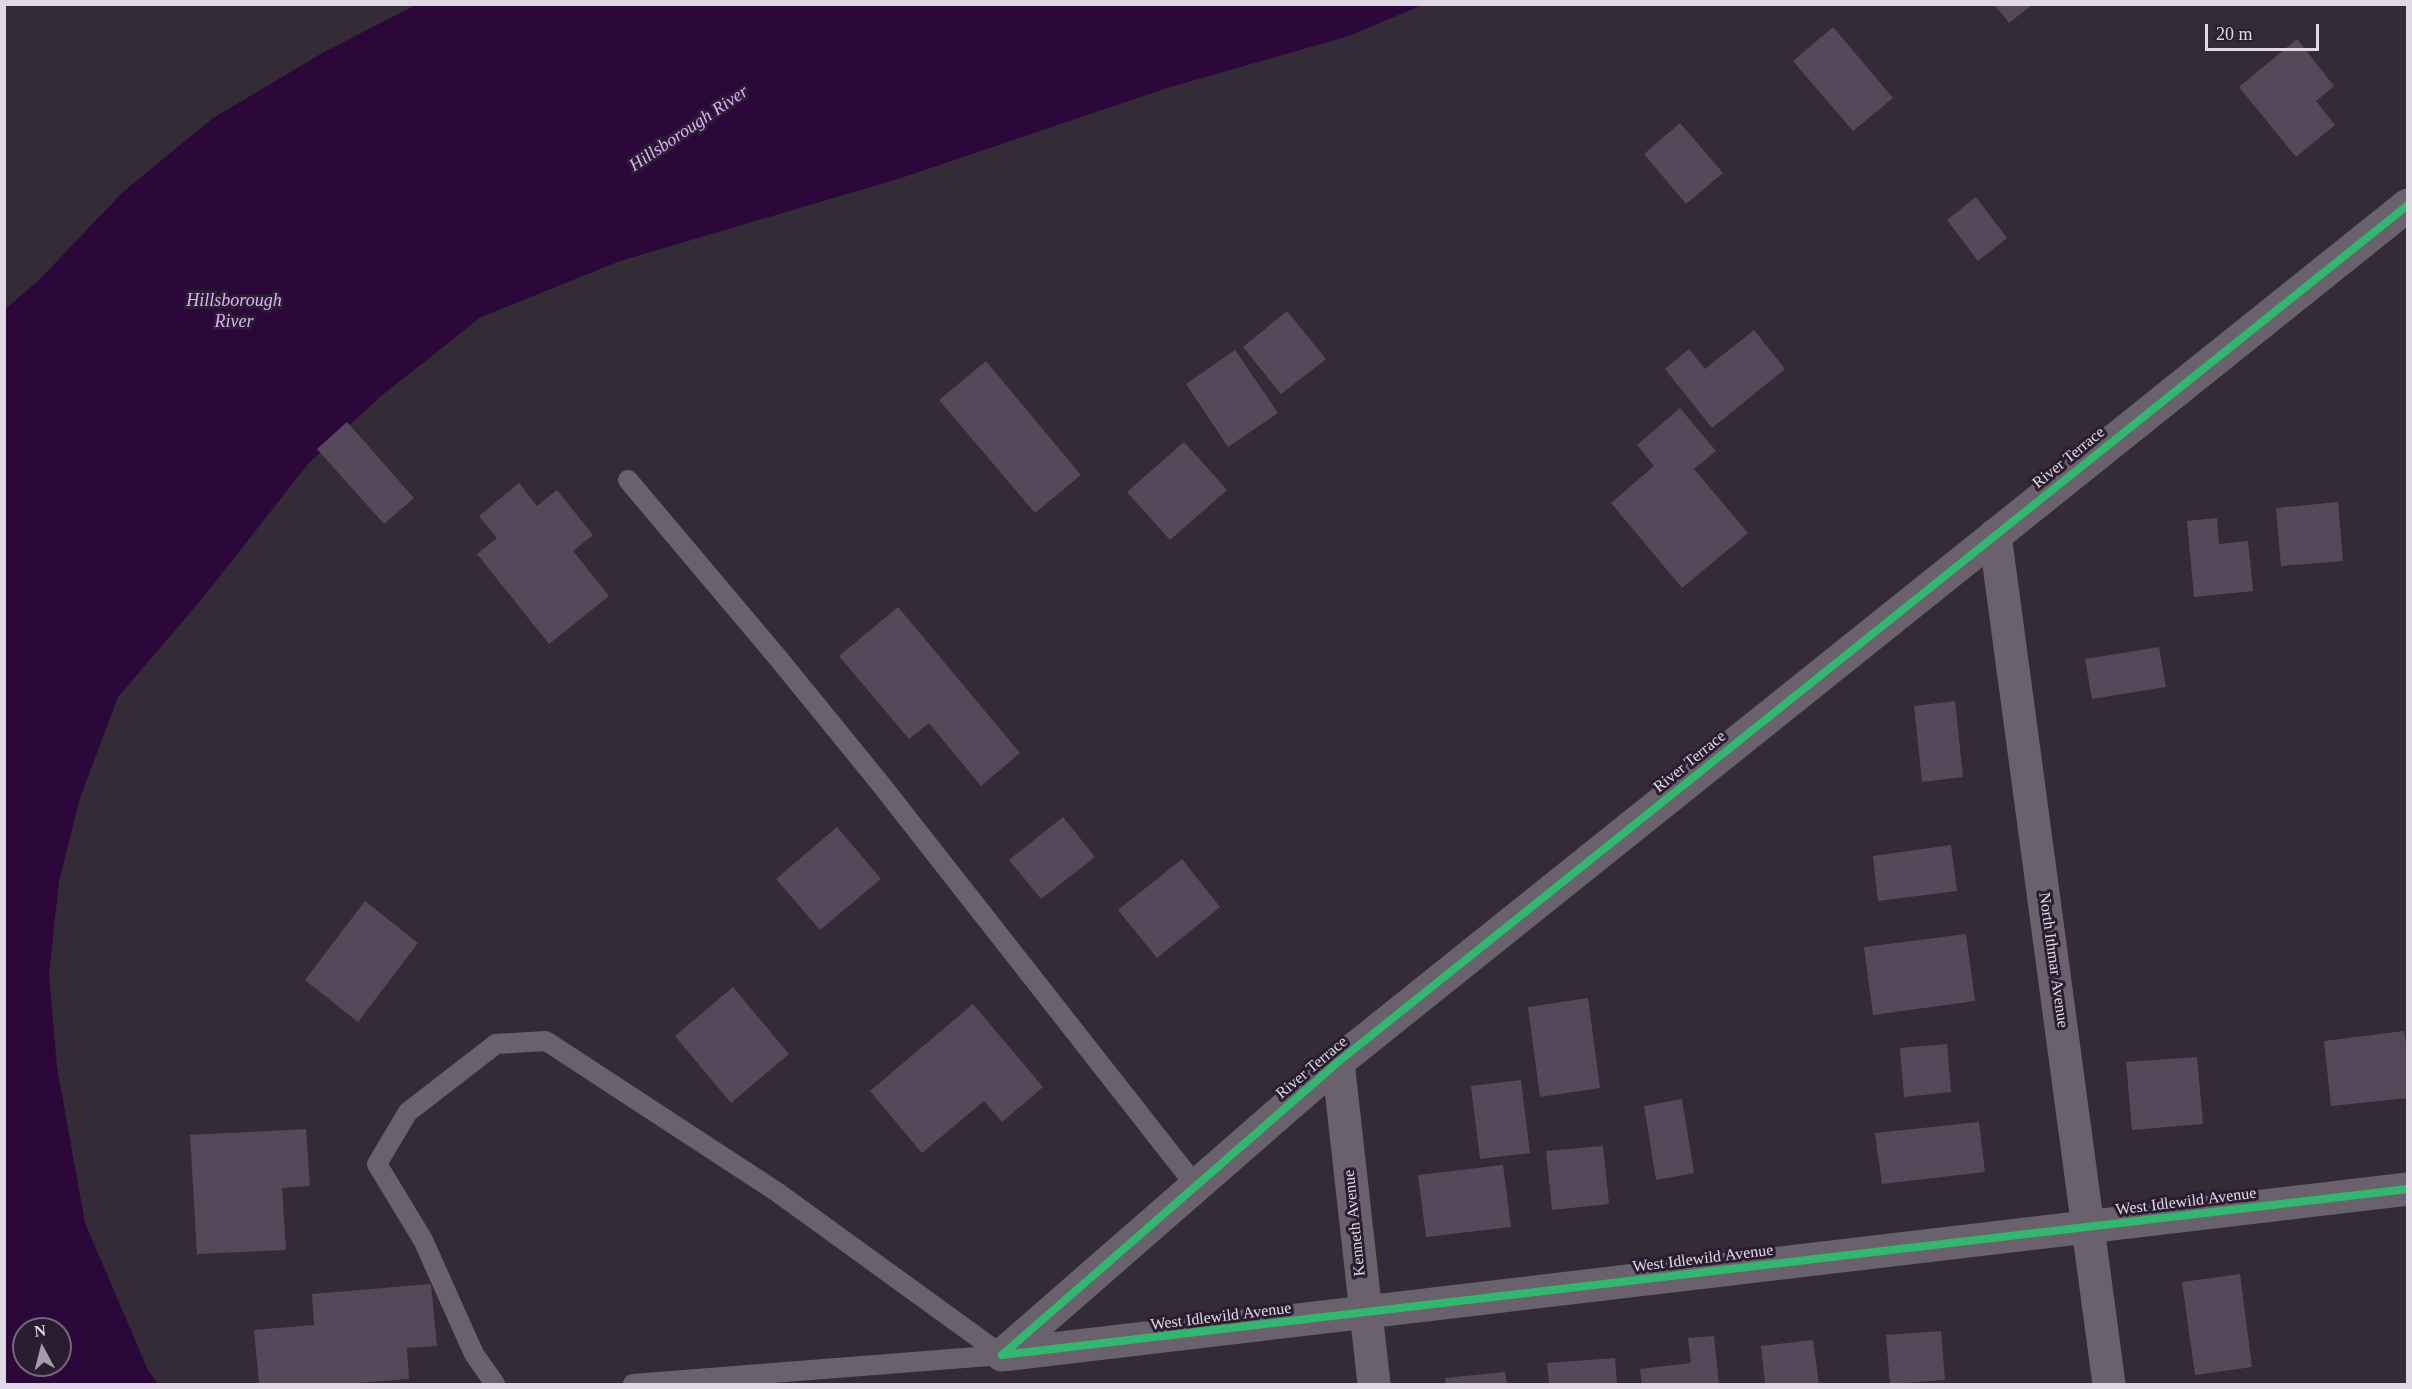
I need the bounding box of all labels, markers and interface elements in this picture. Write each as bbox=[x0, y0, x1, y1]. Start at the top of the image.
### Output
scale bar bbox=[2208, 12, 2322, 50]
text: 20 m bbox=[2216, 24, 2253, 44]
water label: Hillsborough River bbox=[625, 81, 753, 177]
water label: Hillsborough River bbox=[186, 290, 282, 332]
street label: River Terrace bbox=[2029, 423, 2109, 493]
street label: River Terrace bbox=[1650, 727, 1730, 797]
street label: North Ithmar Avenue bbox=[2034, 891, 2072, 1029]
street label: River Terrace bbox=[1272, 1033, 1352, 1103]
street label: Kenneth Avenue bbox=[1340, 1169, 1370, 1277]
street label: West Idlewild Avenue bbox=[2115, 1184, 2257, 1220]
street label: West Idlewild Avenue bbox=[1632, 1241, 1774, 1277]
street label: West Idlewild Avenue bbox=[1150, 1299, 1292, 1335]
north arrow bbox=[12, 1317, 72, 1377]
text: N bbox=[33, 1321, 47, 1340]

